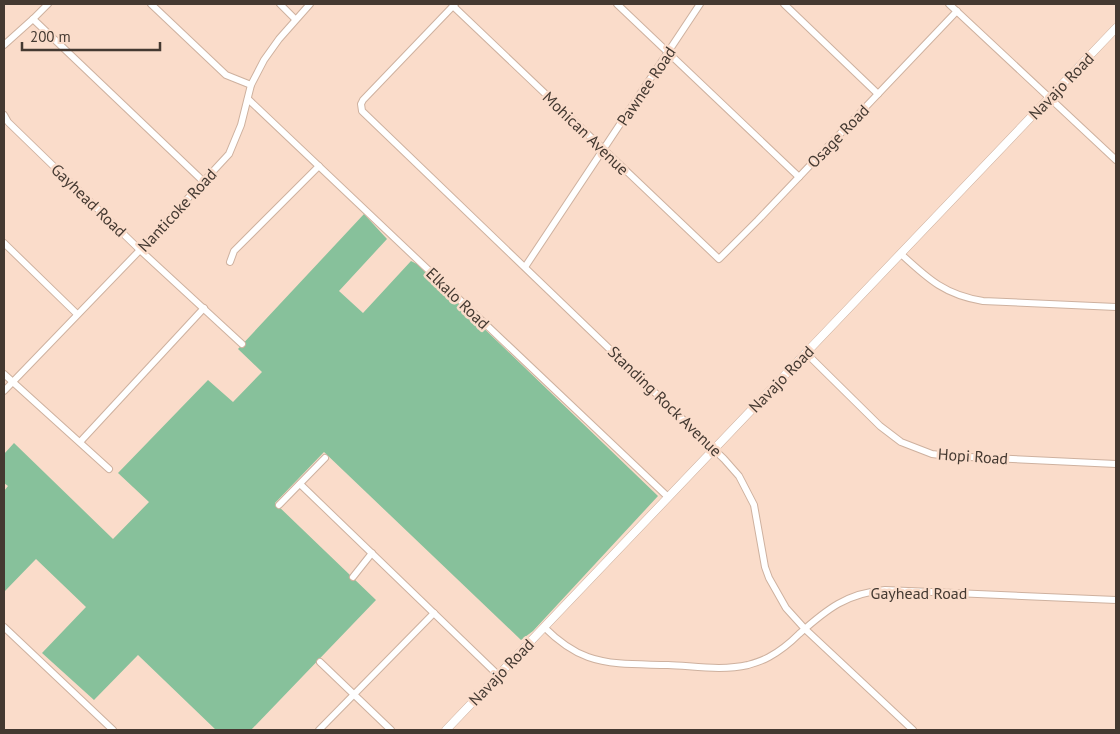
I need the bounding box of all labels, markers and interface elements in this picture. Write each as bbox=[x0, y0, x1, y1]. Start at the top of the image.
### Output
scale bar bbox=[22, 20, 160, 52]
text: 200 m bbox=[30, 27, 71, 46]
street label: Pawnee Road bbox=[612, 43, 680, 129]
street label: Navajo Road bbox=[1024, 48, 1098, 124]
street label: Mohican Avenue bbox=[539, 87, 633, 179]
street label: Osage Road bbox=[803, 100, 873, 172]
street label: Gayhead Road bbox=[47, 159, 131, 241]
street label: Nanticoke Road bbox=[133, 164, 221, 256]
street label: Elkalo Road bbox=[422, 263, 494, 333]
street label: Navajo Road bbox=[744, 341, 818, 417]
street label: Standing Rock Avenue bbox=[604, 342, 726, 460]
street label: Hopi Road bbox=[937, 444, 1009, 468]
street label: Gayhead Road bbox=[871, 583, 967, 603]
street label: Navajo Road bbox=[464, 634, 538, 710]

